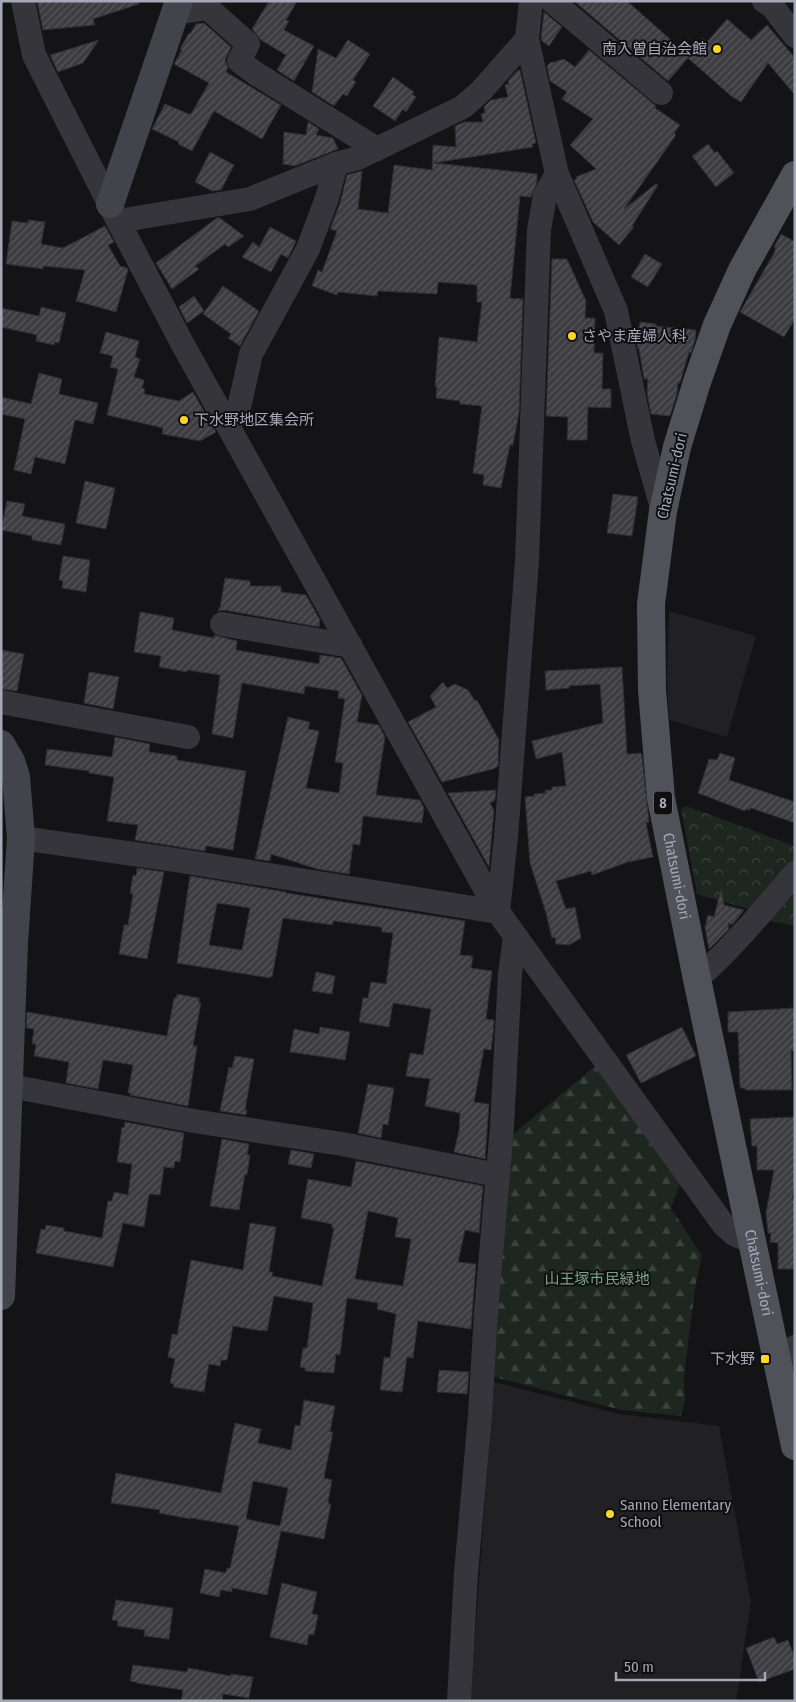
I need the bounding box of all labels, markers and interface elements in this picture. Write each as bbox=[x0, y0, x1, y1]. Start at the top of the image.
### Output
place label: 南入曽自治会館 bbox=[602, 40, 707, 58]
marker: 南入曽自治会館 bbox=[711, 43, 723, 55]
place label: さやま産婦人科 bbox=[582, 327, 687, 345]
marker: さやま産婦人科 bbox=[566, 330, 578, 342]
place label: 下水野地区集会所 bbox=[194, 411, 314, 429]
marker: 下水野地区集会所 bbox=[178, 414, 190, 426]
street label: Chatsumi-dori bbox=[653, 431, 691, 521]
road number: 8 bbox=[654, 791, 672, 814]
street label: Chatsumi-dori bbox=[659, 831, 694, 921]
street label: Chatsumi-dori bbox=[741, 1228, 776, 1318]
park label: 山王塚市民緑地 bbox=[544, 1270, 650, 1288]
place label: 下水野 bbox=[710, 1350, 755, 1368]
marker: 下水野 bbox=[759, 1353, 771, 1365]
place label: Sanno Elementary School bbox=[620, 1496, 731, 1531]
marker: Sanno Elementary School bbox=[604, 1508, 616, 1520]
scale bar bbox=[616, 1650, 765, 1682]
text: 50 m bbox=[624, 1658, 654, 1676]

